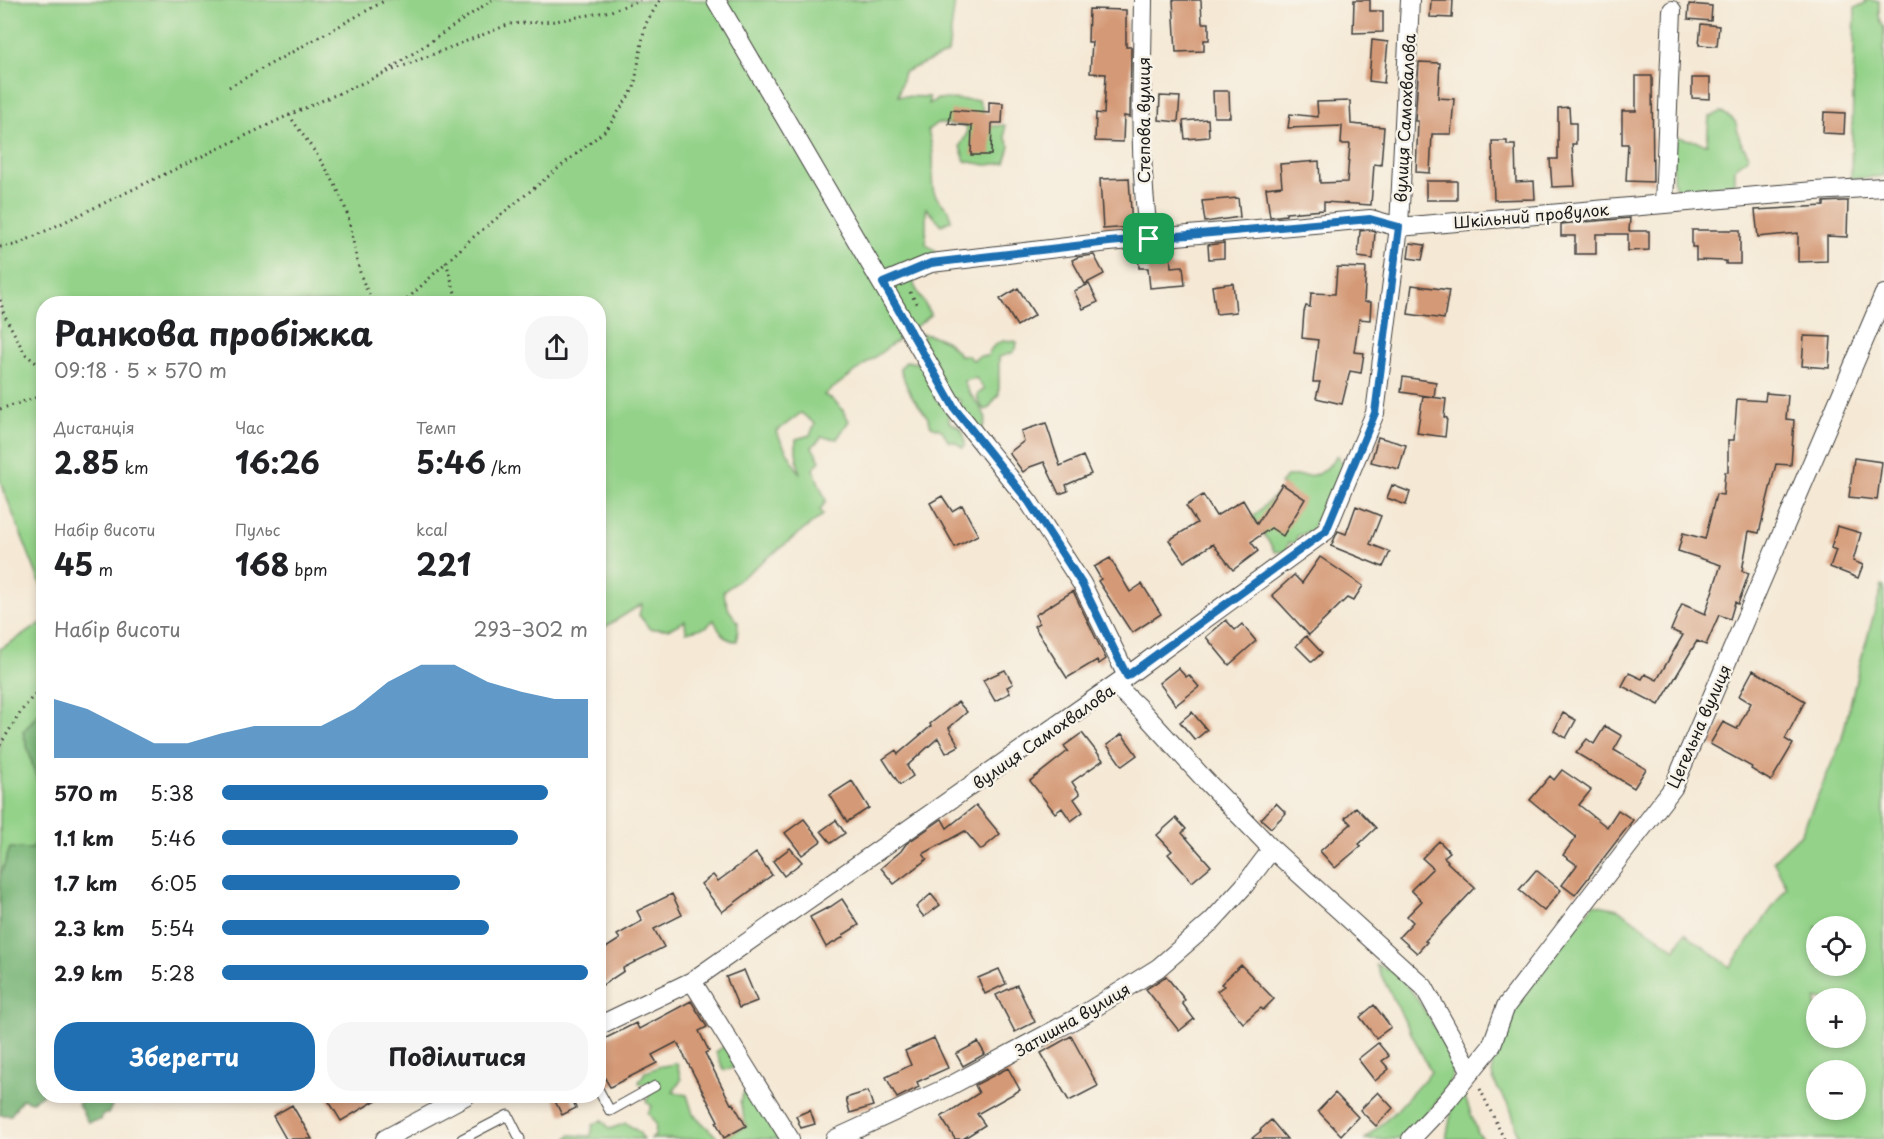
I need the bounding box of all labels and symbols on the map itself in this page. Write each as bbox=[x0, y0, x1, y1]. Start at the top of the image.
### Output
street label: вулиця Самохвалова bbox=[1388, 33, 1420, 203]
street label: Степова вулиця bbox=[1131, 57, 1155, 183]
street label: Шкільний провулок bbox=[1452, 196, 1610, 234]
pin bbox=[1123, 213, 1174, 264]
street label: Цегельна вулиця bbox=[1660, 660, 1736, 792]
street label: вулиця Самохвалова bbox=[967, 678, 1119, 794]
street label: Затишна вулиця bbox=[1010, 976, 1134, 1062]

